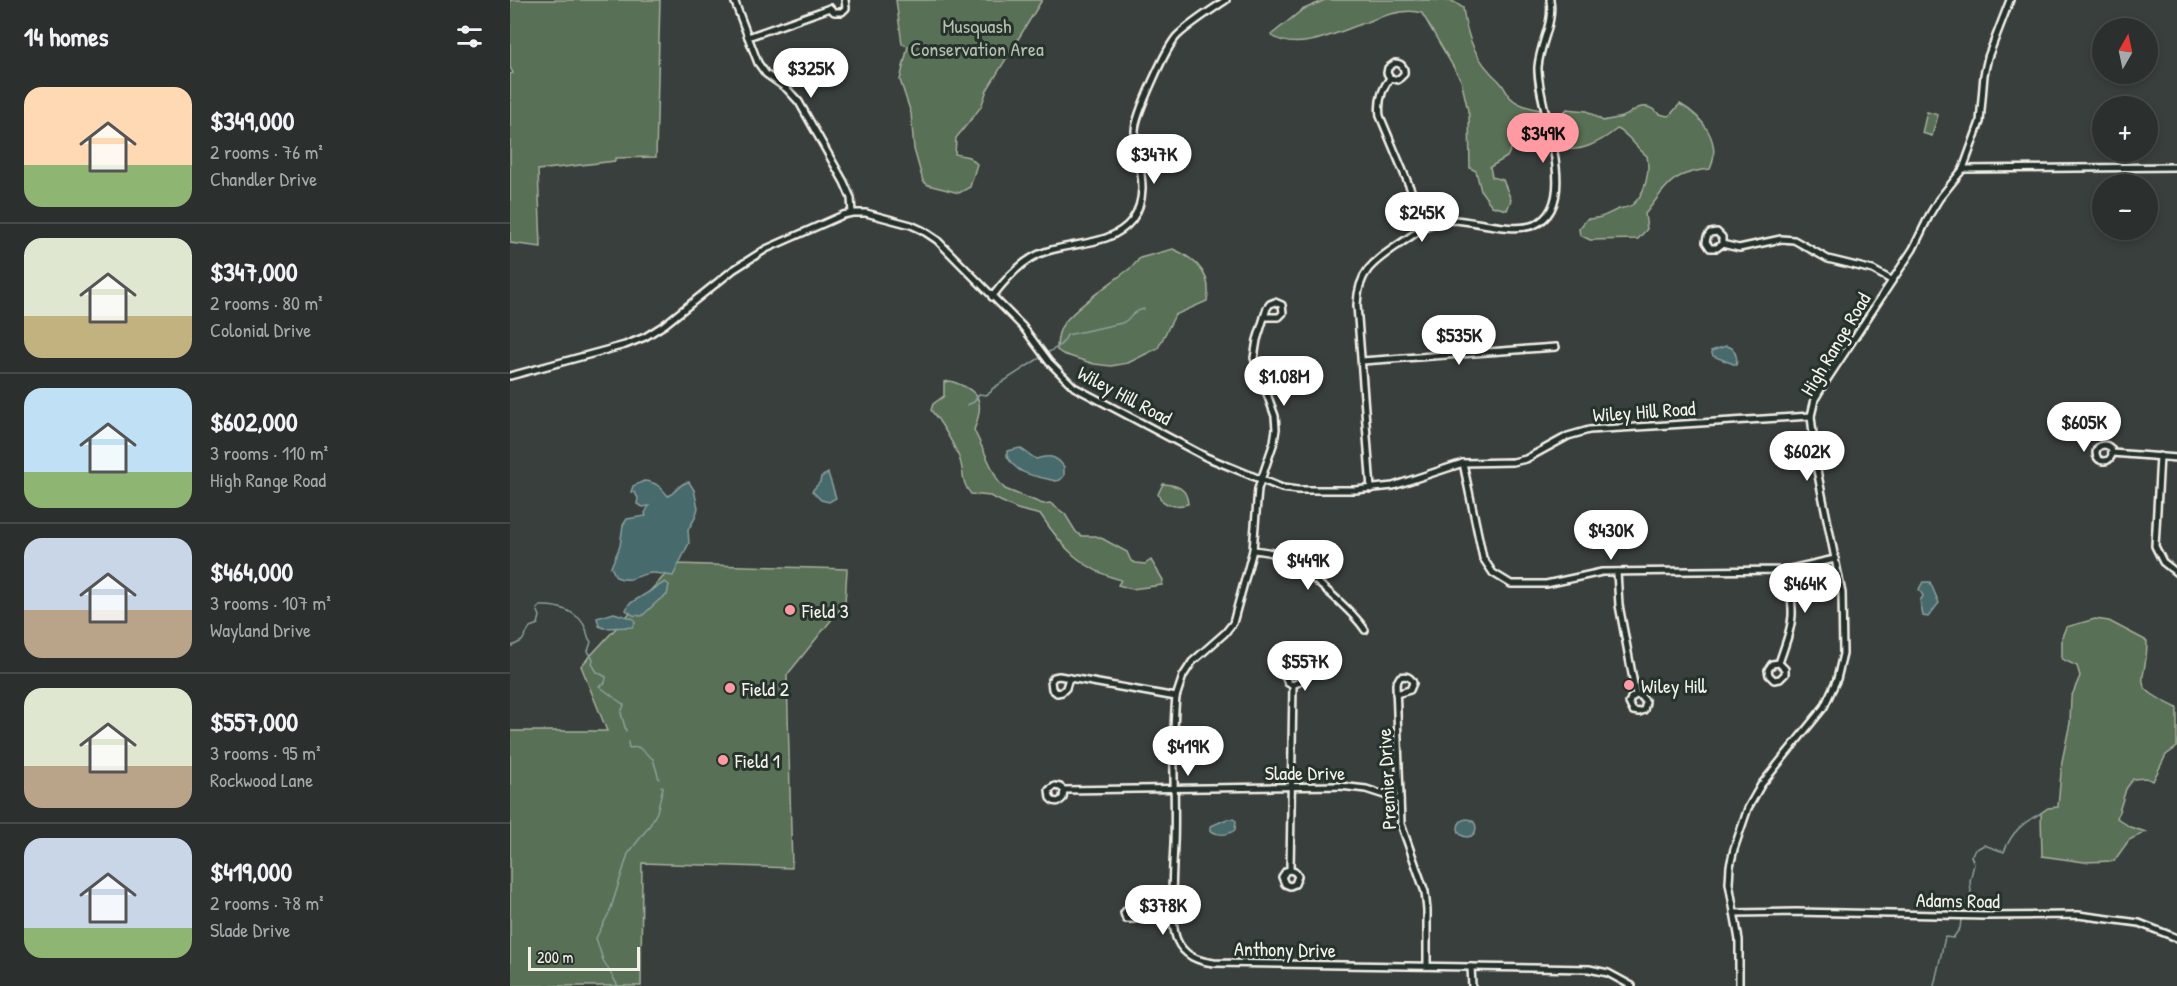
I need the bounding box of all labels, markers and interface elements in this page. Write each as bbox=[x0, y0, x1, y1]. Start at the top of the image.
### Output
park label: Musquash Conservation Area bbox=[910, 12, 1044, 62]
north arrow bbox=[2092, 18, 2158, 84]
map controls bbox=[2092, 18, 2158, 240]
text: 14 homes bbox=[24, 19, 109, 54]
icon: filters bbox=[453, 20, 486, 53]
pin: $325K bbox=[769, 48, 853, 99]
text: $325K bbox=[787, 54, 835, 81]
button: + bbox=[2092, 96, 2158, 162]
text: $349,000 bbox=[210, 103, 294, 138]
icon: home bbox=[72, 111, 144, 183]
pin: $349K bbox=[1501, 113, 1585, 164]
text: $349K bbox=[1521, 119, 1565, 146]
pin: $347K bbox=[1112, 134, 1196, 185]
text: 2 rooms · 76 m² bbox=[210, 138, 323, 165]
text: $347K bbox=[1131, 140, 1177, 167]
text: Chandler Drive bbox=[210, 165, 317, 192]
button: − bbox=[2092, 174, 2158, 240]
pin: $245K bbox=[1380, 192, 1464, 243]
text: $245K bbox=[1399, 198, 1445, 225]
text: $347,000 bbox=[210, 254, 298, 289]
icon: home bbox=[72, 262, 144, 334]
street label: High Range Road bbox=[1794, 287, 1877, 401]
text: 2 rooms · 80 m² bbox=[210, 289, 323, 316]
pin: $535K bbox=[1417, 315, 1501, 366]
text: Colonial Drive bbox=[210, 316, 311, 343]
text: $535K bbox=[1436, 321, 1482, 348]
pin: $1.08M bbox=[1235, 356, 1333, 407]
street label: Wiley Hill Road bbox=[1073, 359, 1177, 431]
text: $1.08M bbox=[1258, 362, 1310, 389]
street label: Wiley Hill Road bbox=[1592, 394, 1697, 428]
pin: $605K bbox=[2042, 402, 2126, 453]
text: $602,000 bbox=[210, 404, 298, 439]
text: $605K bbox=[2061, 408, 2107, 435]
icon: home bbox=[72, 412, 144, 484]
pin: $602K bbox=[1765, 431, 1849, 482]
text: $602K bbox=[1784, 437, 1830, 464]
text: 3 rooms · 110 m² bbox=[210, 439, 328, 466]
text: High Range Road bbox=[210, 466, 326, 493]
pin: $430K bbox=[1569, 510, 1653, 561]
text: $430K bbox=[1588, 516, 1634, 543]
pin: $449K bbox=[1266, 540, 1350, 591]
text: $449K bbox=[1287, 546, 1329, 573]
text: $464,000 bbox=[210, 554, 293, 589]
icon: home bbox=[72, 562, 144, 634]
pin: $464K bbox=[1763, 563, 1847, 614]
text: $464K bbox=[1783, 569, 1827, 596]
text: 3 rooms · 107 m² bbox=[210, 589, 331, 616]
place label: Field 3 bbox=[801, 597, 849, 624]
marker: Field 3 bbox=[783, 603, 797, 617]
text: Wayland Drive bbox=[210, 616, 311, 643]
pin: $557K bbox=[1263, 641, 1347, 692]
text: $557K bbox=[1281, 647, 1329, 674]
place label: Wiley Hill bbox=[1641, 672, 1707, 699]
place label: Field 2 bbox=[741, 675, 790, 702]
marker: Wiley Hill bbox=[1622, 678, 1636, 692]
marker: Field 2 bbox=[723, 681, 737, 695]
text: $557,000 bbox=[210, 704, 298, 739]
icon: home bbox=[72, 712, 144, 784]
pin: $419K bbox=[1146, 726, 1230, 777]
street label: Premier Drive bbox=[1370, 728, 1402, 830]
text: $419K bbox=[1167, 732, 1209, 759]
text: 3 rooms · 95 m² bbox=[210, 739, 320, 766]
place label: Field 1 bbox=[734, 747, 780, 774]
marker: Field 1 bbox=[716, 753, 730, 767]
street label: Slade Drive bbox=[1265, 759, 1345, 786]
text: Rockwood Lane bbox=[210, 766, 313, 793]
text: $419,000 bbox=[210, 854, 292, 889]
icon: home bbox=[72, 862, 144, 934]
pin: $378K bbox=[1121, 885, 1205, 936]
street label: Adams Road bbox=[1916, 886, 2000, 914]
text: 2 rooms · 78 m² bbox=[210, 889, 324, 916]
text: $378K bbox=[1139, 891, 1187, 918]
text: Slade Drive bbox=[210, 916, 290, 943]
street label: Anthony Drive bbox=[1234, 935, 1336, 963]
scale bar bbox=[528, 944, 640, 972]
text: 200 m bbox=[537, 946, 573, 968]

